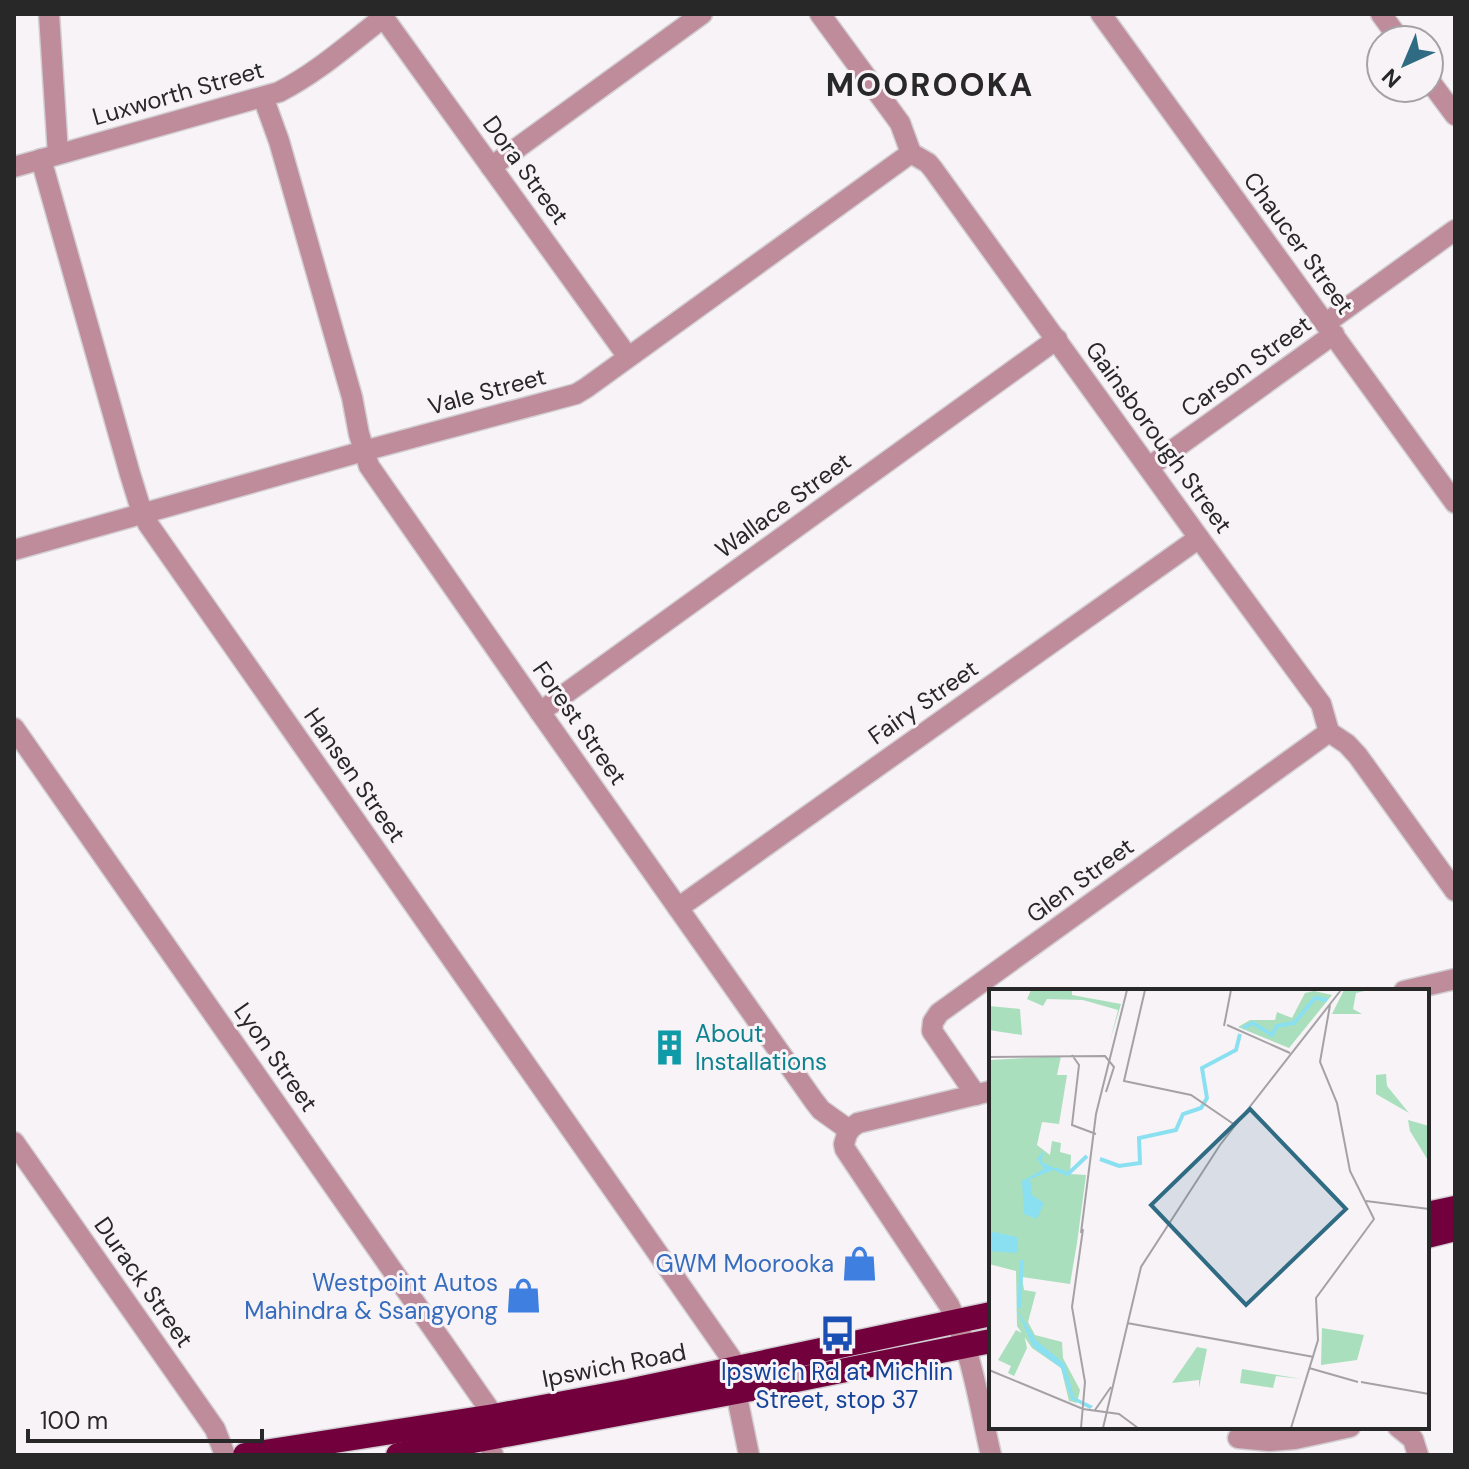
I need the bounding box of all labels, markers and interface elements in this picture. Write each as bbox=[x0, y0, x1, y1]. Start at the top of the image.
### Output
north arrow bbox=[1365, 24, 1445, 104]
street label: Luxworth Street bbox=[89, 54, 267, 132]
text: N bbox=[1376, 62, 1407, 94]
district label: MOOROOKA bbox=[826, 64, 1034, 106]
street label: Dora Street bbox=[476, 109, 576, 231]
street label: Chaucer Street bbox=[1237, 166, 1361, 320]
street label: Carson Street bbox=[1175, 308, 1317, 424]
street label: Gainsborough Street bbox=[1079, 335, 1239, 539]
street label: Vale Street bbox=[424, 360, 550, 422]
street label: Wallace Street bbox=[709, 445, 857, 565]
street label: Fairy Street bbox=[862, 653, 984, 751]
street label: Forest Street bbox=[526, 655, 634, 791]
street label: Hansen Street bbox=[297, 702, 413, 848]
street label: Glen Street bbox=[1020, 831, 1140, 929]
inset map bbox=[989, 989, 1429, 1429]
street label: Lyon Street bbox=[227, 997, 325, 1117]
place label: About Installations bbox=[695, 1018, 827, 1077]
building icon: About Installations bbox=[650, 1028, 688, 1066]
street label: Durack Street bbox=[88, 1211, 200, 1353]
shop icon: GWM Moorooka bbox=[841, 1244, 879, 1282]
place label: GWM Moorooka bbox=[655, 1248, 834, 1279]
place label: Westpoint Autos Mahindra & Ssangyong bbox=[244, 1267, 498, 1326]
shop icon: Westpoint Autos Mahindra & Ssangyong bbox=[505, 1277, 543, 1315]
bus stop icon: Ipswich Rd at Michlin Street, stop 37 bbox=[818, 1315, 856, 1353]
street label: Ipswich Road bbox=[539, 1336, 689, 1394]
place label: Ipswich Rd at Michlin Street, stop 37 bbox=[721, 1356, 953, 1415]
scale bar bbox=[28, 1393, 262, 1443]
text: 100 m bbox=[40, 1405, 108, 1436]

